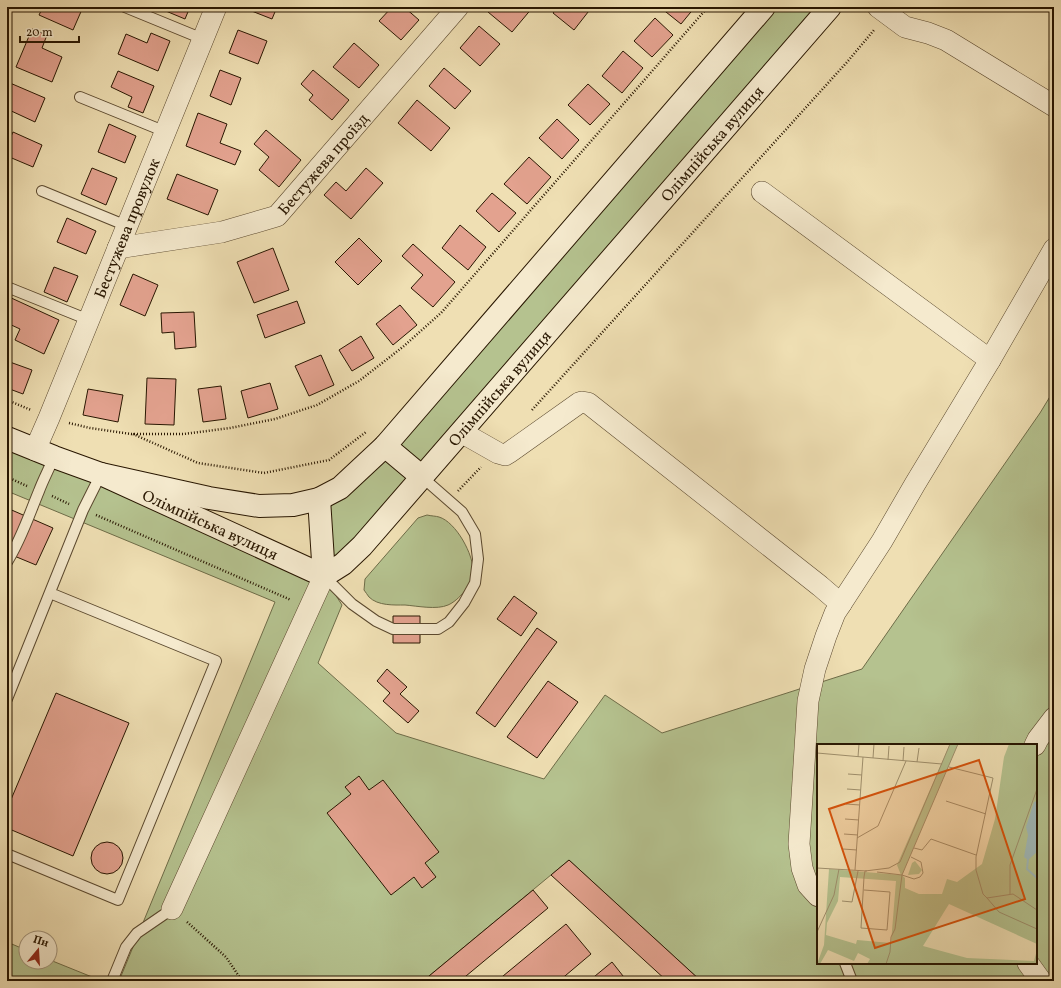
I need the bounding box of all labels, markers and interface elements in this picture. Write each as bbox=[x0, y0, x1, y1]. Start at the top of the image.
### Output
scale bar bbox=[20, 18, 79, 44]
text: 20 m bbox=[26, 25, 53, 41]
street label: Олімпійська вулиця bbox=[657, 82, 770, 207]
street label: Бестужева проїзд bbox=[274, 109, 374, 221]
street label: Бестужева провулок bbox=[90, 155, 167, 302]
street label: Олімпійська вулиця bbox=[444, 326, 557, 452]
street label: Олімпійська вулиця bbox=[138, 485, 281, 566]
inset map bbox=[817, 744, 1037, 964]
north arrow bbox=[18, 930, 58, 970]
text: Пн bbox=[31, 932, 50, 951]

